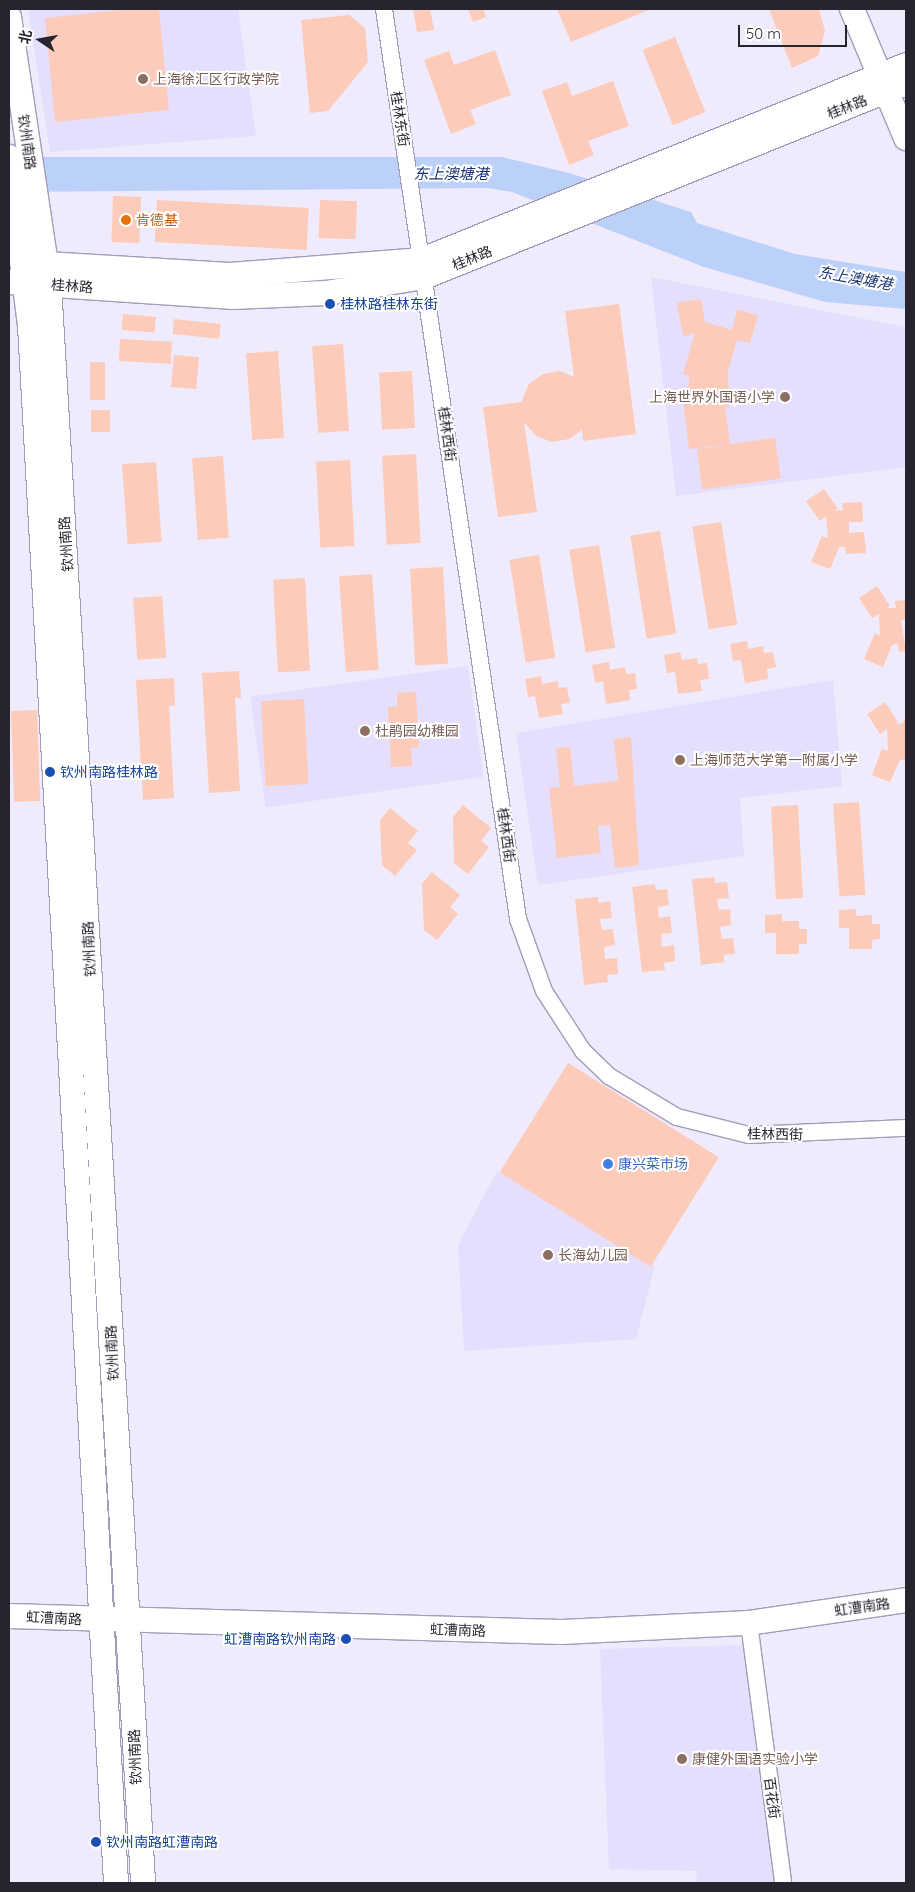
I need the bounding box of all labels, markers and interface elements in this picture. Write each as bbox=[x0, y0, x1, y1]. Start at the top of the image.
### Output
north arrow bbox=[15, 15, 65, 65]
scale bar bbox=[740, 15, 849, 47]
text: 50 m bbox=[746, 24, 781, 43]
text: 北 bbox=[15, 28, 36, 46]
place label: 上海徐汇区行政学院 bbox=[153, 71, 279, 87]
marker: 上海徐汇区行政学院 bbox=[137, 73, 149, 85]
street label: 桂林东街 bbox=[387, 90, 413, 148]
street label: 桂林路 bbox=[824, 91, 870, 123]
street label: 钦州南路 bbox=[15, 113, 39, 171]
water label: 东上澳塘港 bbox=[414, 165, 488, 183]
place label: 肯德基 bbox=[136, 212, 178, 228]
marker: 肯德基 bbox=[120, 214, 132, 226]
street label: 桂林路 bbox=[449, 242, 495, 274]
water label: 东上澳塘港 bbox=[817, 263, 893, 293]
street label: 桂林路 bbox=[50, 276, 94, 296]
place label: 桂林路桂林东街 bbox=[340, 296, 438, 312]
marker: 桂林路桂林东街 bbox=[324, 298, 336, 310]
place label: 上海世界外国语小学 bbox=[649, 389, 775, 405]
marker: 上海世界外国语小学 bbox=[779, 391, 791, 403]
street label: 桂林西街 bbox=[435, 405, 459, 463]
street label: 钦州南路 bbox=[56, 515, 76, 573]
place label: 杜鹃园幼稚园 bbox=[375, 723, 459, 739]
marker: 杜鹃园幼稚园 bbox=[359, 725, 371, 737]
place label: 上海师范大学第一附属小学 bbox=[690, 752, 858, 768]
marker: 上海师范大学第一附属小学 bbox=[674, 754, 686, 766]
place label: 钦州南路桂林路 bbox=[60, 764, 158, 780]
marker: 钦州南路桂林路 bbox=[44, 766, 56, 778]
street label: 桂林西街 bbox=[494, 806, 518, 864]
street label: 钦州南路 bbox=[79, 921, 99, 977]
street label: 桂林西街 bbox=[747, 1125, 803, 1143]
place label: 康兴菜市场 bbox=[618, 1156, 688, 1172]
marker: 康兴菜市场 bbox=[602, 1158, 614, 1170]
place label: 长海幼儿园 bbox=[558, 1247, 628, 1263]
marker: 长海幼儿园 bbox=[542, 1249, 554, 1261]
street label: 钦州南路 bbox=[102, 1325, 122, 1381]
street label: 虹漕南路 bbox=[833, 1595, 891, 1619]
street label: 虹漕南路 bbox=[26, 1608, 82, 1628]
street label: 虹漕南路 bbox=[430, 1621, 486, 1639]
place label: 虹漕南路钦州南路 bbox=[224, 1631, 336, 1647]
marker: 虹漕南路钦州南路 bbox=[340, 1633, 352, 1645]
street label: 钦州南路 bbox=[126, 1729, 144, 1785]
place label: 康健外国语实验小学 bbox=[692, 1751, 818, 1767]
marker: 康健外国语实验小学 bbox=[676, 1753, 688, 1765]
street label: 百花街 bbox=[761, 1776, 783, 1820]
place label: 钦州南路虹漕南路 bbox=[106, 1834, 218, 1850]
marker: 钦州南路虹漕南路 bbox=[90, 1836, 102, 1848]

